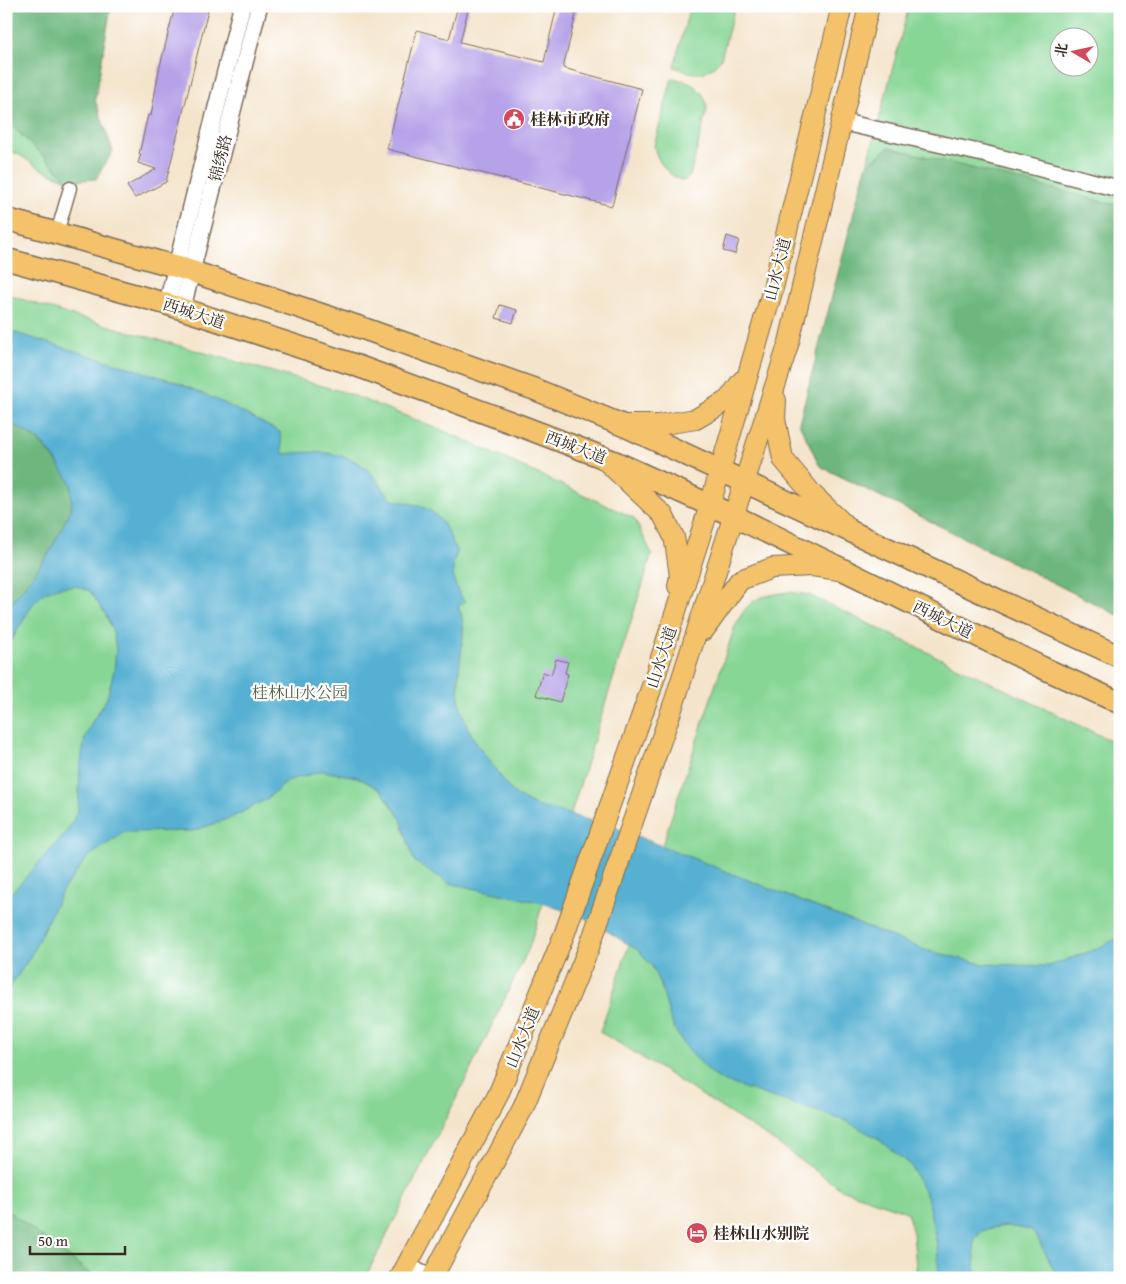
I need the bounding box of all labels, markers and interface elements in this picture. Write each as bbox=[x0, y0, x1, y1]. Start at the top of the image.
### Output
north arrow bbox=[1048, 28, 1098, 78]
text: 北 bbox=[1050, 41, 1072, 58]
public building icon: 桂林市政府 bbox=[502, 107, 526, 131]
place label: 桂林市政府 bbox=[530, 107, 610, 131]
street label: 锦绣路 bbox=[203, 132, 237, 184]
street label: 山水大道 bbox=[758, 235, 796, 303]
street label: 西城大道 bbox=[160, 292, 228, 334]
street label: 西城大道 bbox=[542, 424, 610, 470]
street label: 西城大道 bbox=[909, 594, 977, 644]
street label: 山水大道 bbox=[640, 623, 682, 691]
park label: 桂林山水公园 bbox=[252, 680, 348, 704]
street label: 山水大道 bbox=[499, 1003, 545, 1071]
hotel icon: 桂林山水别院 bbox=[685, 1221, 709, 1245]
place label: 桂林山水别院 bbox=[713, 1221, 809, 1245]
scale bar bbox=[30, 1224, 125, 1256]
text: 50 m bbox=[38, 1230, 69, 1251]

